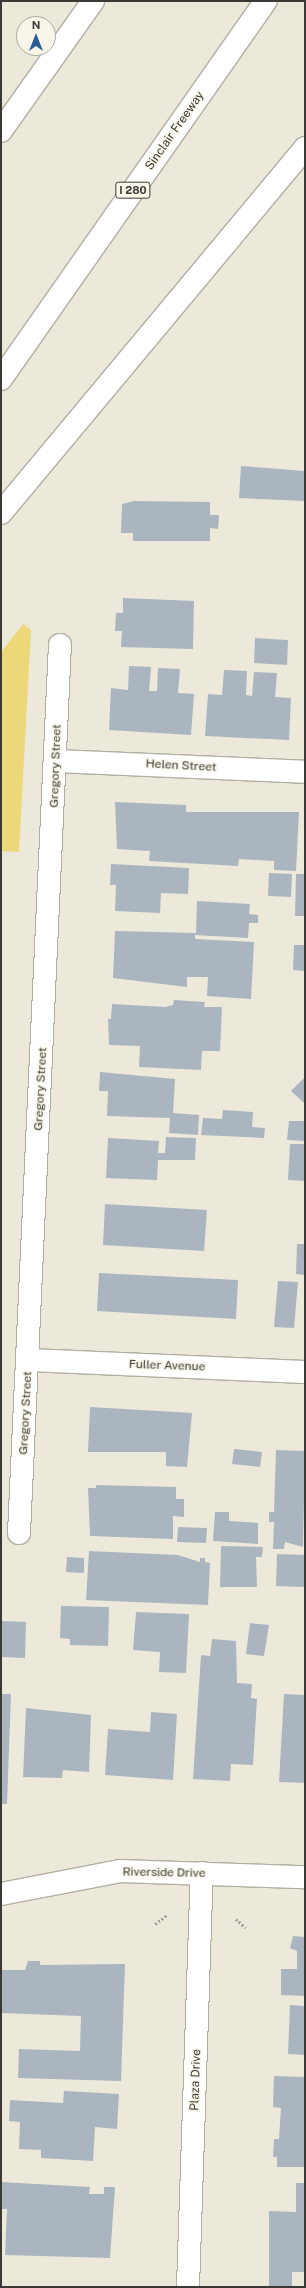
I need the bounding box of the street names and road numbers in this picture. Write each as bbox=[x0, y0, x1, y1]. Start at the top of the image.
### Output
street label: Sinclair Freeway bbox=[143, 89, 207, 173]
road number: I 280 bbox=[115, 181, 151, 199]
street label: Gregory Street bbox=[47, 724, 65, 808]
street label: Helen Street bbox=[145, 757, 217, 775]
street label: Gregory Street bbox=[32, 1047, 50, 1131]
street label: Fuller Avenue bbox=[129, 1357, 205, 1375]
street label: Gregory Street bbox=[17, 1371, 35, 1455]
street label: Riverside Drive bbox=[122, 1865, 206, 1881]
street label: Plaza Drive bbox=[188, 2049, 204, 2111]

